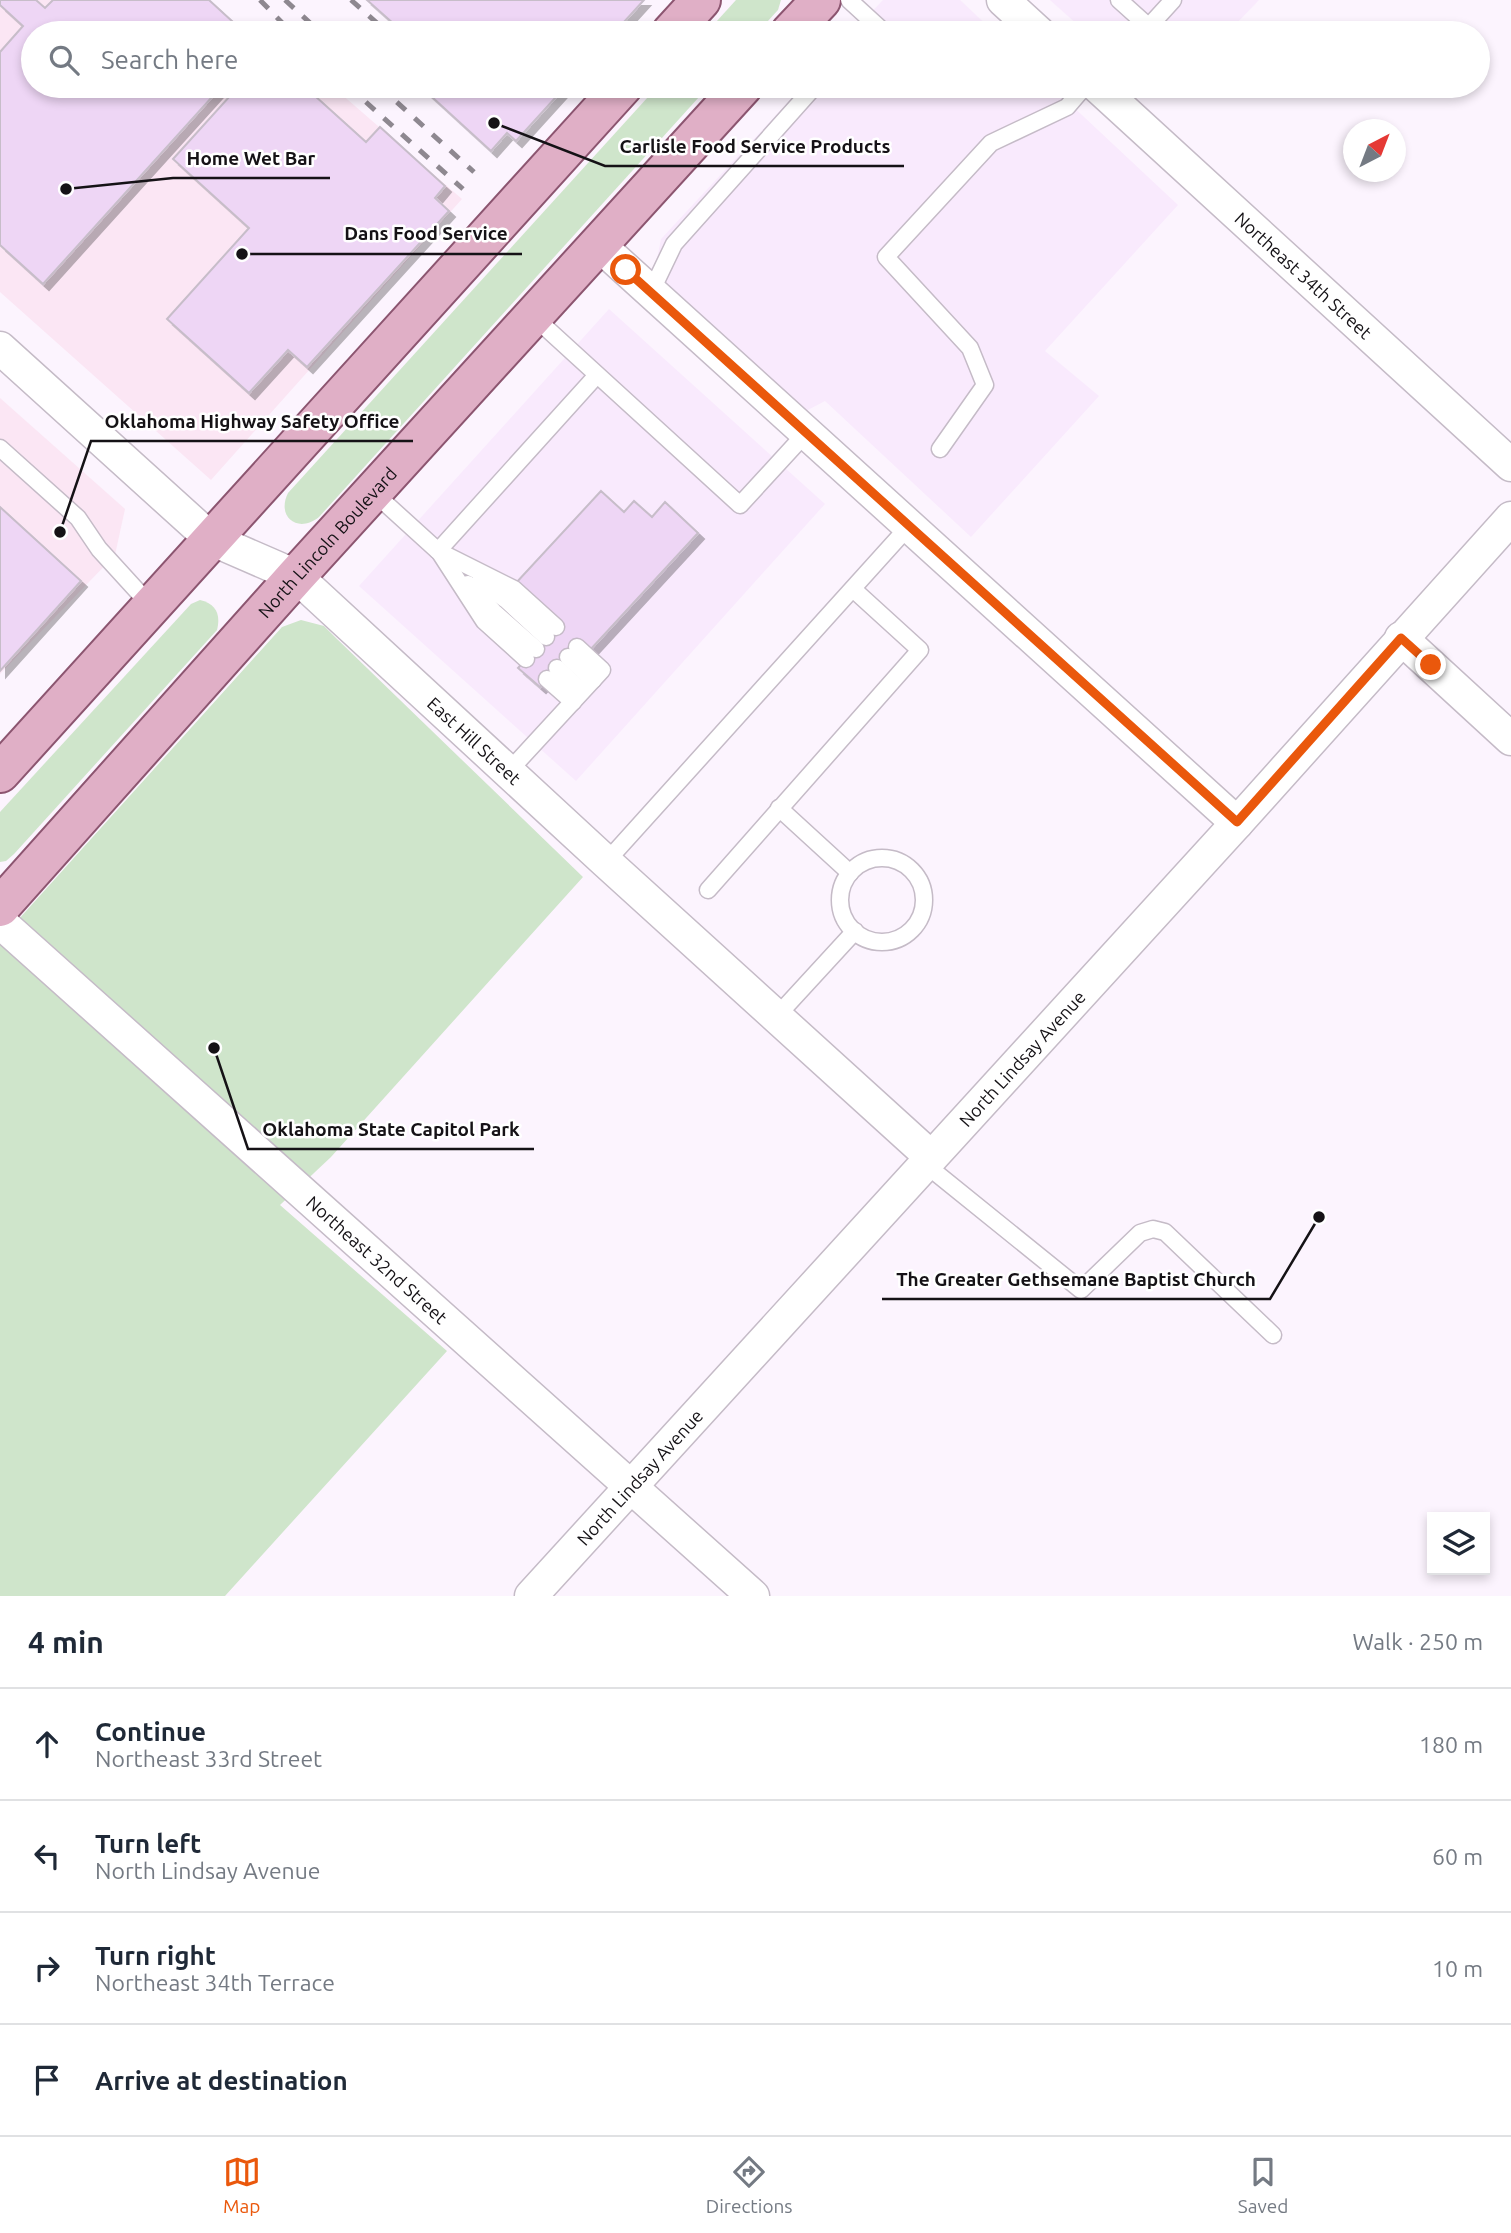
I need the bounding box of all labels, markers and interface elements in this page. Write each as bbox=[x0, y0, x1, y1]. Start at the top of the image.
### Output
search box bbox=[21, 21, 1490, 98]
icon: search bbox=[45, 41, 83, 79]
text: Search here bbox=[101, 45, 238, 74]
north arrow bbox=[1343, 119, 1406, 182]
callout: Carlisle Food Service Products bbox=[605, 126, 904, 166]
text: Carlisle Food Service Products bbox=[620, 135, 891, 157]
callout: Home Wet Bar bbox=[173, 138, 330, 178]
text: Home Wet Bar bbox=[187, 147, 316, 169]
street label: Northeast 34th Street bbox=[1231, 208, 1376, 342]
callout: Dans Food Service bbox=[331, 214, 522, 254]
text: Dans Food Service bbox=[344, 222, 508, 244]
route start bbox=[610, 254, 641, 285]
callout: Oklahoma Highway Safety Office bbox=[91, 401, 413, 441]
text: Oklahoma Highway Safety Office bbox=[105, 410, 399, 432]
street label: North Lincoln Boulevard bbox=[254, 463, 400, 621]
route end bbox=[1415, 649, 1446, 680]
street label: East Hill Street bbox=[424, 693, 525, 788]
street label: North Lindsay Avenue bbox=[955, 987, 1089, 1130]
callout: Oklahoma State Capitol Park bbox=[248, 1109, 534, 1149]
text: Oklahoma State Capitol Park bbox=[262, 1118, 520, 1140]
street label: Northeast 32nd Street bbox=[303, 1192, 451, 1327]
callout: The Greater Gethsemane Baptist Church bbox=[882, 1259, 1270, 1299]
text: The Greater Gethsemane Baptist Church bbox=[896, 1268, 1256, 1290]
street label: North Lindsay Avenue bbox=[573, 1405, 707, 1549]
map controls bbox=[1427, 1512, 1490, 1575]
button: layers bbox=[1427, 1512, 1490, 1575]
text: 4 min bbox=[28, 1625, 104, 1659]
text: Walk · 250 m bbox=[1352, 1629, 1483, 1654]
text: Continue bbox=[95, 1717, 206, 1746]
icon: ahead bbox=[28, 1725, 66, 1763]
text: 180 m bbox=[1419, 1732, 1483, 1757]
text: Northeast 33rd Street bbox=[95, 1746, 322, 1771]
text: Turn left bbox=[95, 1829, 201, 1858]
icon: left bbox=[28, 1837, 66, 1875]
text: 60 m bbox=[1432, 1844, 1483, 1869]
text: North Lindsay Avenue bbox=[95, 1858, 321, 1883]
text: Turn right bbox=[95, 1941, 216, 1970]
icon: right bbox=[28, 1949, 66, 1987]
text: 10 m bbox=[1432, 1956, 1483, 1981]
text: Northeast 34th Terrace bbox=[95, 1970, 335, 1995]
icon: arrive bbox=[28, 2061, 66, 2099]
text: Arrive at destination bbox=[95, 2066, 348, 2095]
tab: Map bbox=[223, 2153, 261, 2217]
tab: Directions bbox=[706, 2153, 793, 2217]
tab: Saved bbox=[1238, 2153, 1288, 2217]

